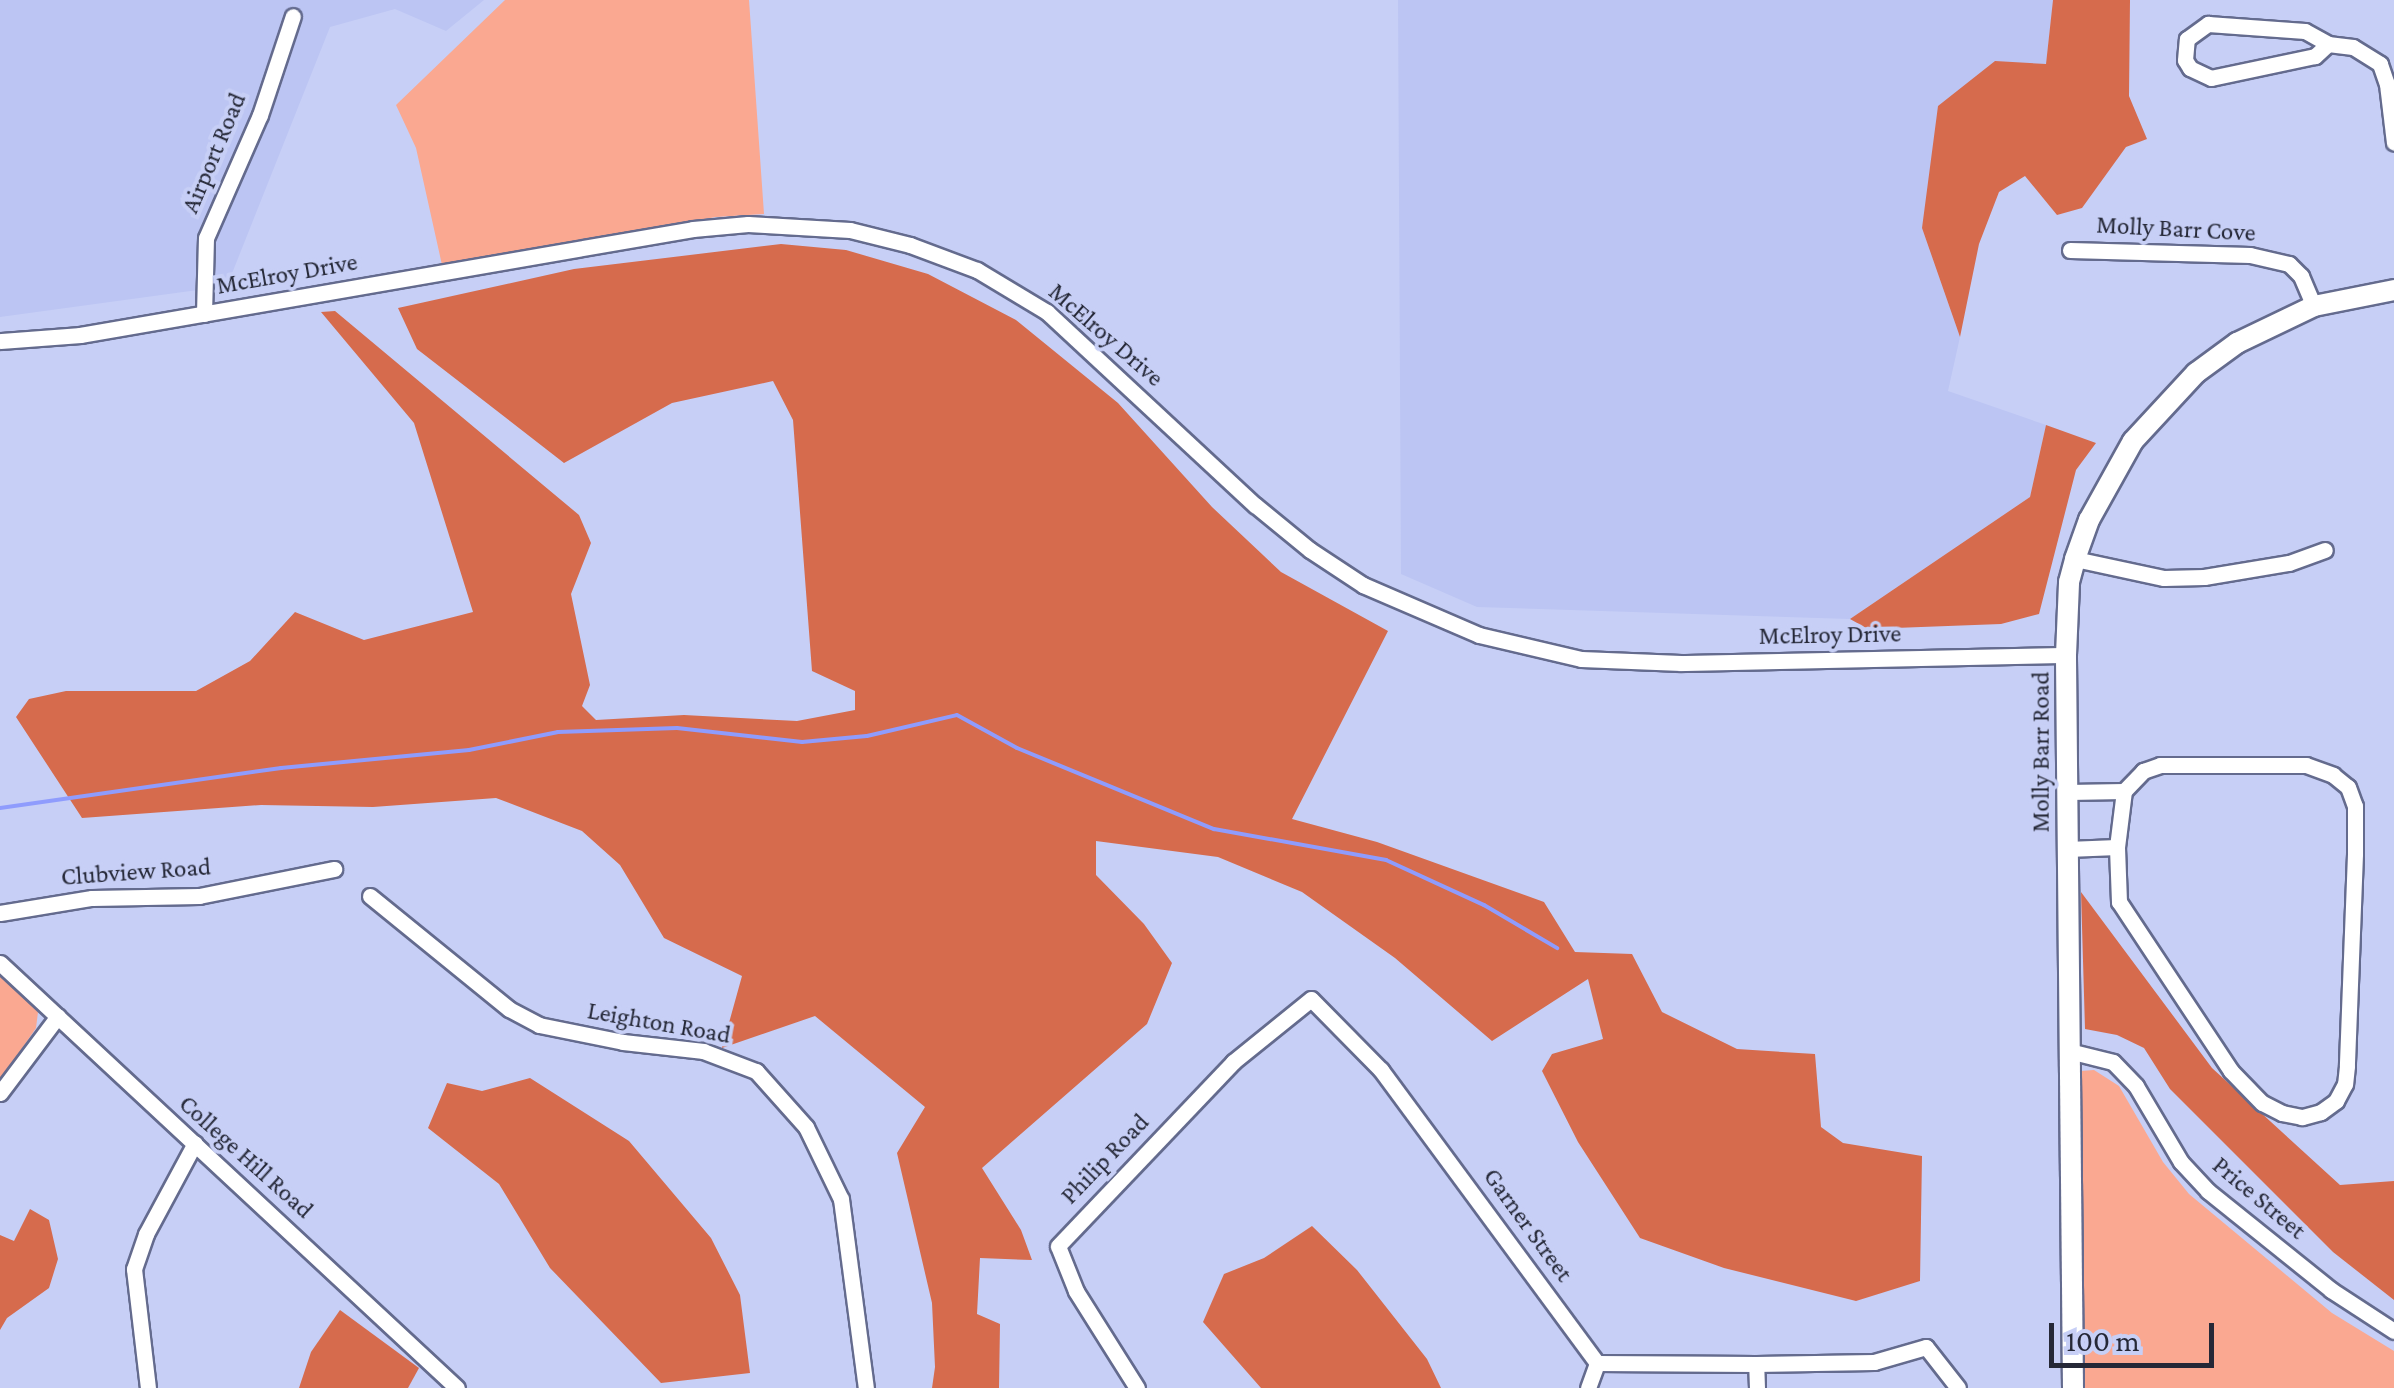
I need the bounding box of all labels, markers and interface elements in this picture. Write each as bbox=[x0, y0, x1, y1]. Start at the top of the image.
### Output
street label: Airport Road bbox=[175, 88, 253, 218]
street label: Molly Barr Cove bbox=[2096, 210, 2256, 248]
street label: McElroy Drive bbox=[214, 247, 360, 301]
street label: McElroy Drive bbox=[1042, 277, 1170, 393]
street label: McElroy Drive bbox=[1758, 619, 1902, 651]
street label: Molly Barr Road bbox=[2026, 672, 2056, 832]
street label: Clubview Road bbox=[60, 852, 212, 892]
street label: Leighton Road bbox=[585, 996, 733, 1050]
street label: College Hill Road bbox=[173, 1089, 319, 1225]
street label: Philip Road bbox=[1055, 1108, 1155, 1210]
street label: Price Street bbox=[2206, 1150, 2312, 1246]
street label: Garner Street bbox=[1477, 1162, 1579, 1288]
scale bar bbox=[2054, 1303, 2219, 1365]
text: 100 m bbox=[2066, 1324, 2140, 1357]

